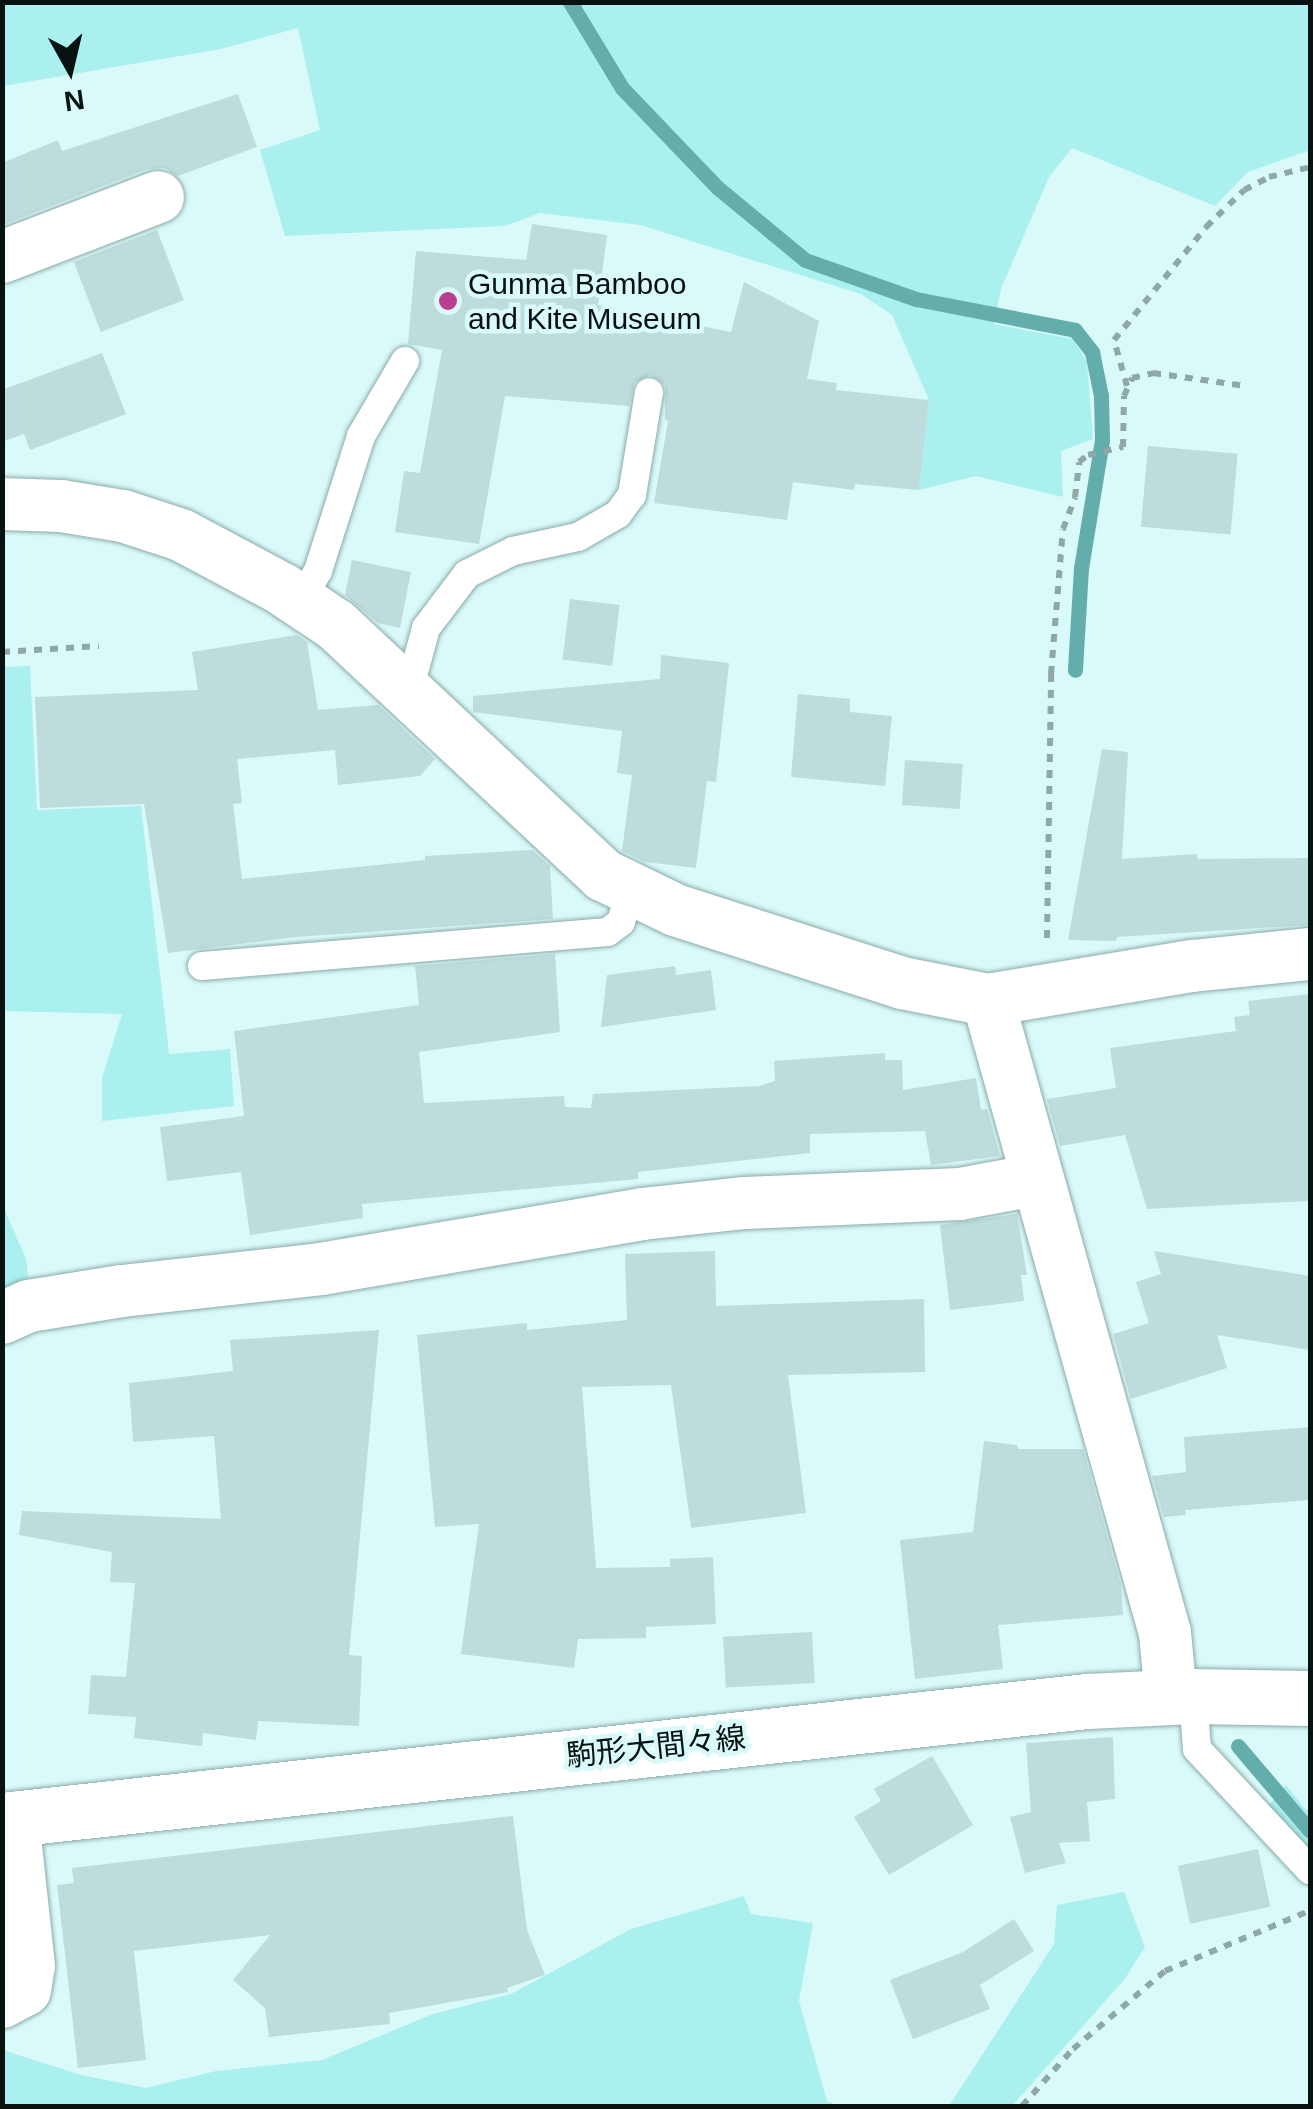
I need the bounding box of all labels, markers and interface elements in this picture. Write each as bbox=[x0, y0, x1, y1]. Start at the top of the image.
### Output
north arrow bbox=[20, 20, 120, 120]
text: N bbox=[62, 83, 86, 117]
place label: Gunma Bamboo and Kite Museum bbox=[468, 266, 701, 336]
marker: Gunma Bamboo and Kite Museum bbox=[437, 290, 459, 312]
street label: 駒形大間々線 bbox=[565, 1720, 747, 1774]

